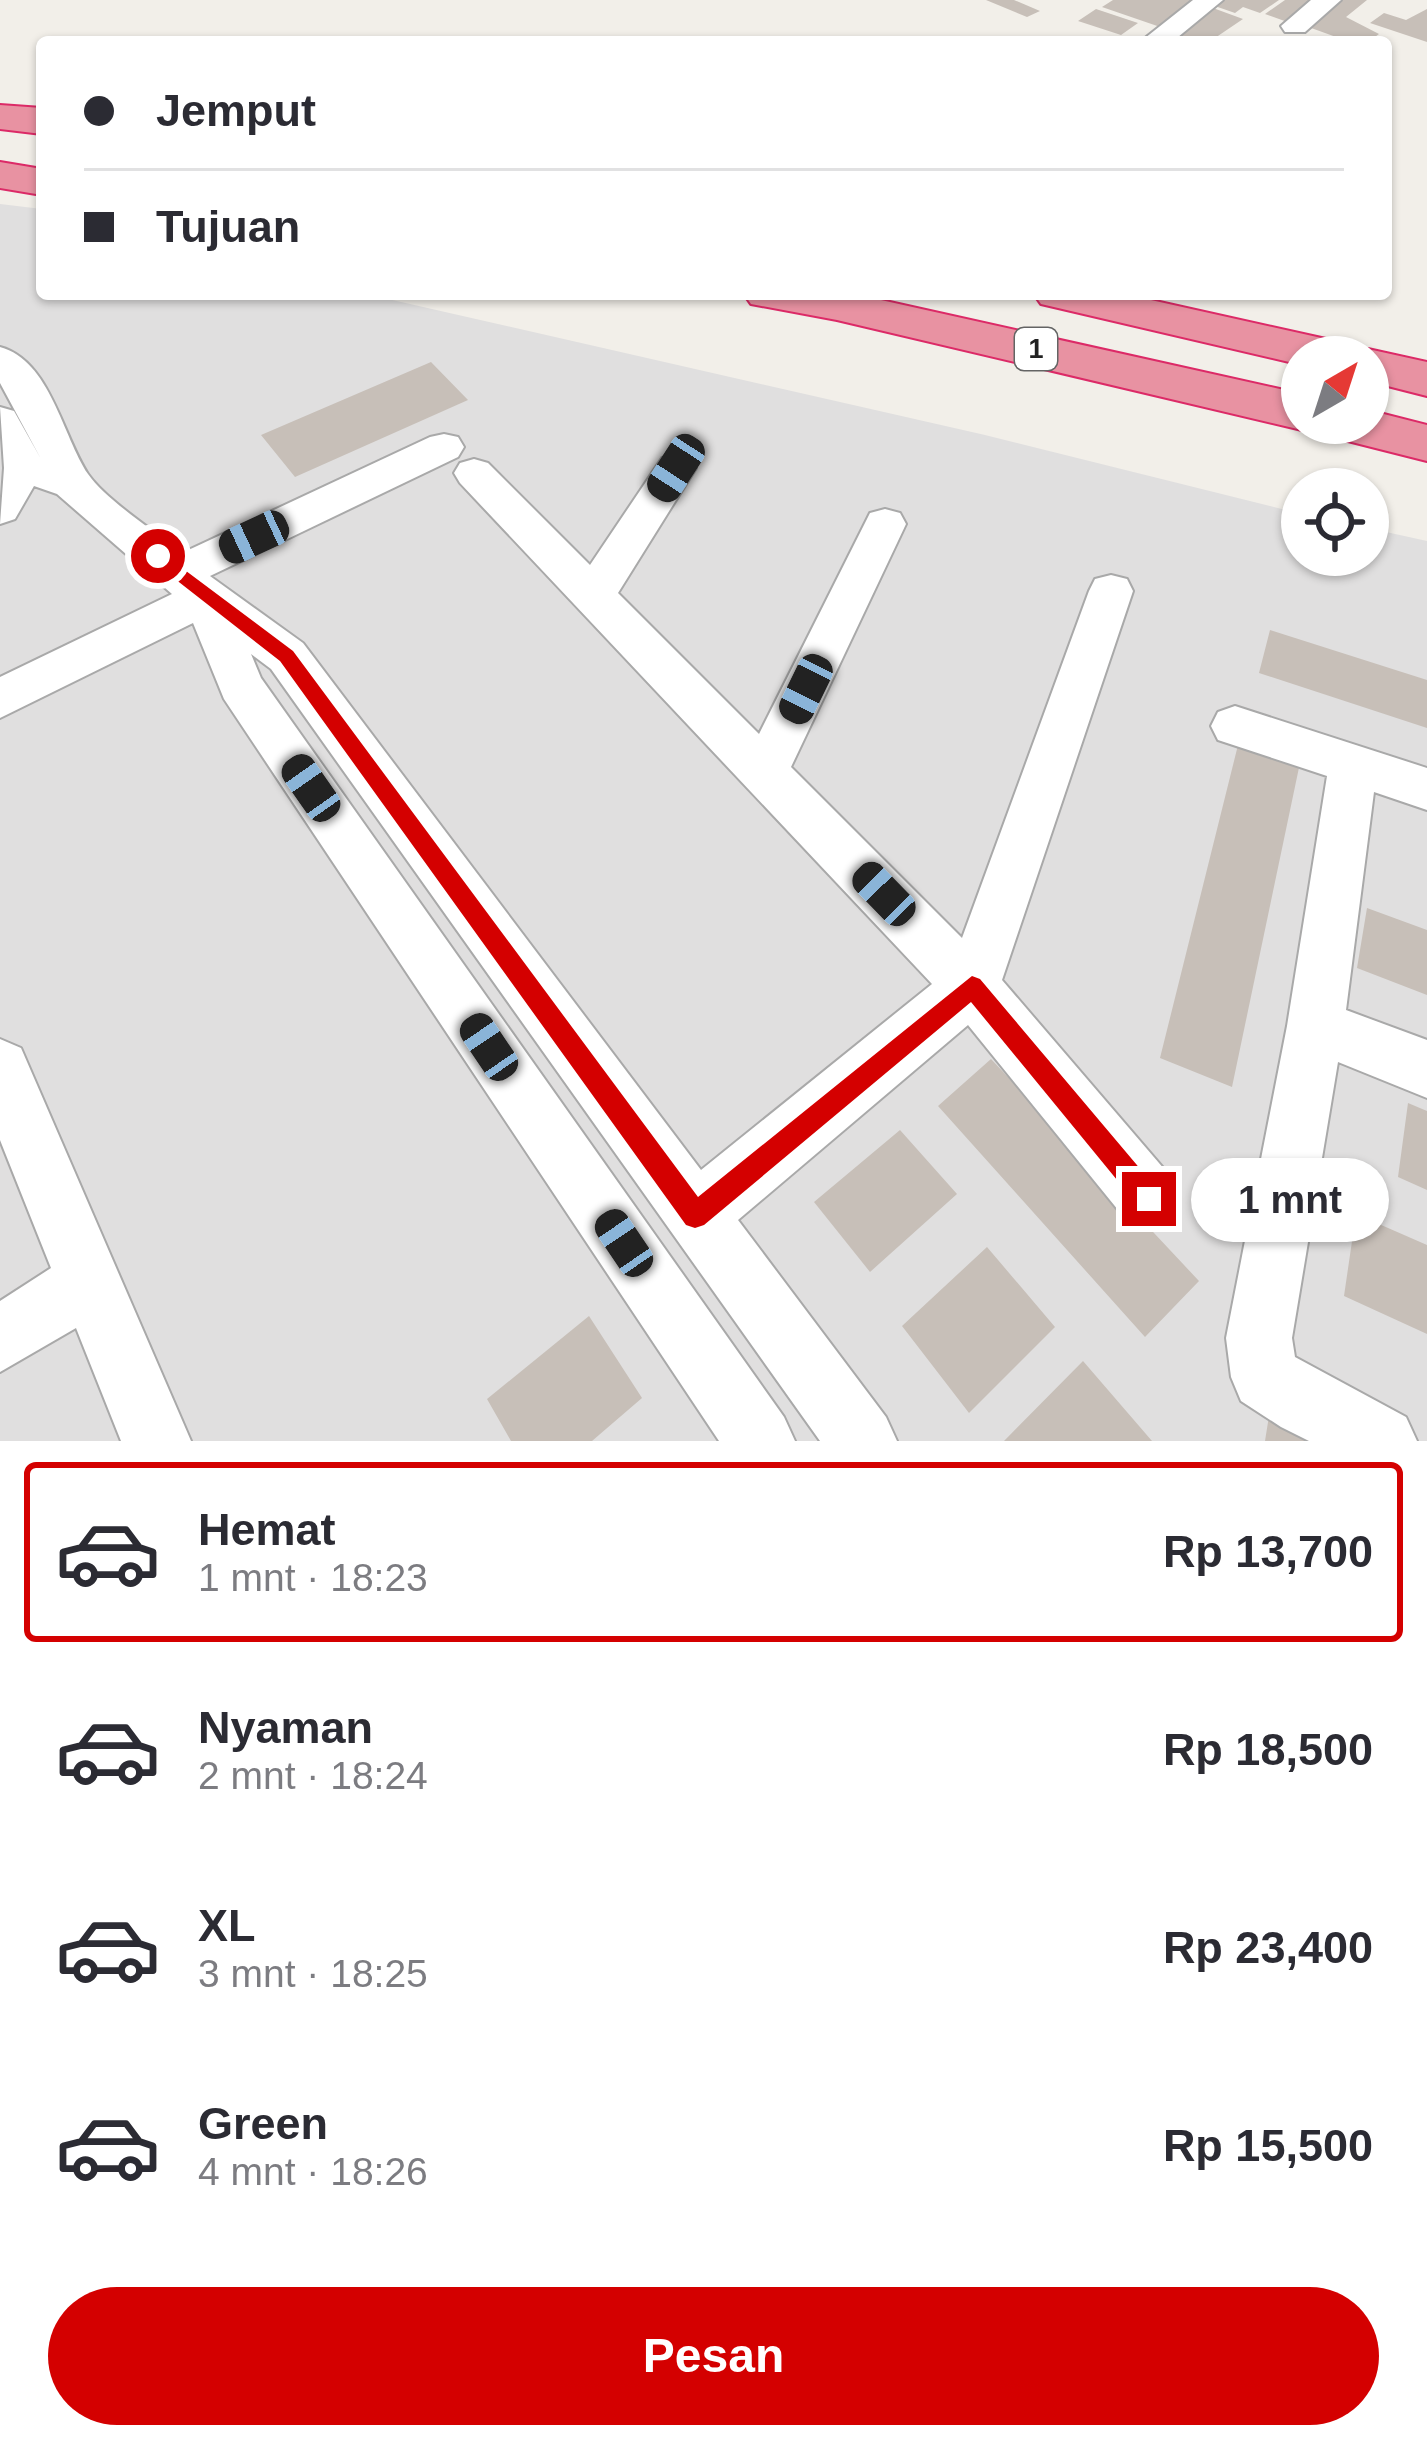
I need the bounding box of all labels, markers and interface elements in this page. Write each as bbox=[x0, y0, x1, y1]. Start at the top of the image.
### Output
text: Jemput bbox=[156, 85, 316, 136]
text: Tujuan bbox=[156, 201, 300, 252]
road number: 1 bbox=[1015, 328, 1057, 370]
north arrow bbox=[1281, 336, 1389, 444]
map controls bbox=[1281, 336, 1389, 576]
car bbox=[641, 428, 711, 508]
button: locate bbox=[1281, 468, 1389, 576]
car bbox=[214, 505, 294, 569]
route start bbox=[131, 529, 185, 583]
car bbox=[774, 649, 838, 729]
car bbox=[276, 748, 346, 828]
car bbox=[846, 856, 922, 932]
car bbox=[454, 1007, 524, 1087]
callout: 1 mnt bbox=[1191, 1157, 1389, 1241]
route end bbox=[1122, 1172, 1176, 1226]
text: 1 mnt bbox=[1238, 1178, 1342, 1221]
car bbox=[589, 1203, 659, 1283]
icon: car bbox=[54, 1498, 162, 1606]
text: Hemat bbox=[198, 1504, 336, 1555]
text: Rp 13,700 bbox=[1163, 1526, 1373, 1577]
text: 1 mnt · 18:23 bbox=[198, 1556, 428, 1599]
icon: car bbox=[54, 1696, 162, 1804]
text: Nyaman bbox=[198, 1702, 373, 1753]
text: Rp 18,500 bbox=[1163, 1724, 1373, 1775]
text: 2 mnt · 18:24 bbox=[198, 1754, 428, 1797]
icon: car bbox=[54, 1894, 162, 2002]
text: XL bbox=[198, 1900, 256, 1951]
text: Rp 23,400 bbox=[1163, 1922, 1373, 1973]
text: 3 mnt · 18:25 bbox=[198, 1952, 428, 1995]
icon: car bbox=[54, 2092, 162, 2200]
text: Green bbox=[198, 2098, 328, 2149]
text: Rp 15,500 bbox=[1163, 2120, 1373, 2171]
text: 4 mnt · 18:26 bbox=[198, 2150, 428, 2193]
button: Pesan bbox=[48, 2287, 1379, 2425]

